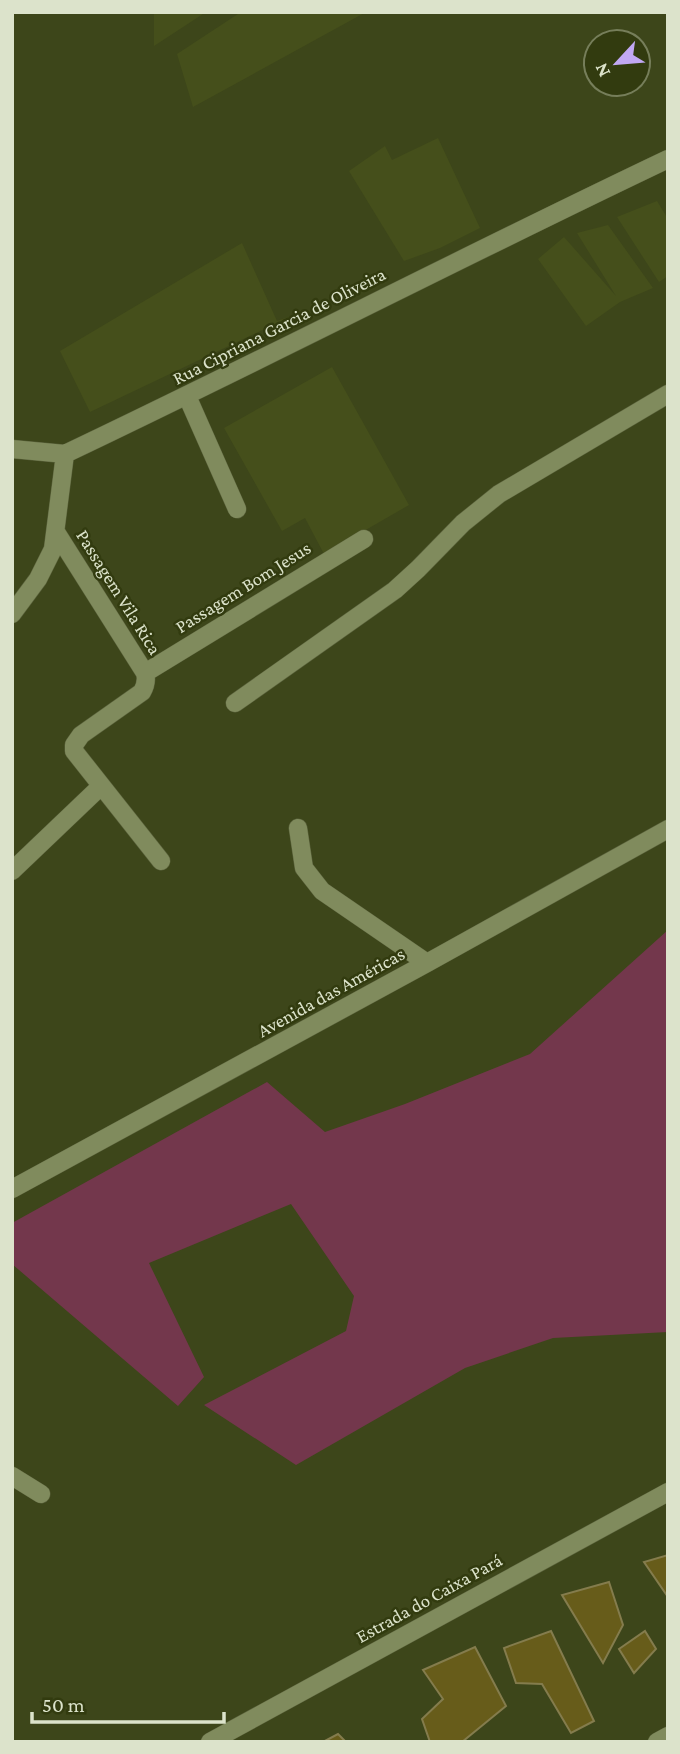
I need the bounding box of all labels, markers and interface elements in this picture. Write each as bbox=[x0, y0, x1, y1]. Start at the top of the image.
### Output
north arrow bbox=[582, 28, 652, 98]
text: N bbox=[590, 60, 614, 81]
street label: Rua Cipriana Garcia de Oliveira bbox=[169, 263, 389, 389]
street label: Passagem Vila Rica bbox=[72, 526, 166, 658]
street label: Passagem Bom Jesus bbox=[171, 537, 315, 637]
street label: Avenida das Américas bbox=[254, 943, 408, 1041]
street label: Estrada do Caixa Pará bbox=[352, 1549, 506, 1647]
scale bar bbox=[32, 1680, 224, 1724]
text: 50 m bbox=[42, 1693, 85, 1717]

